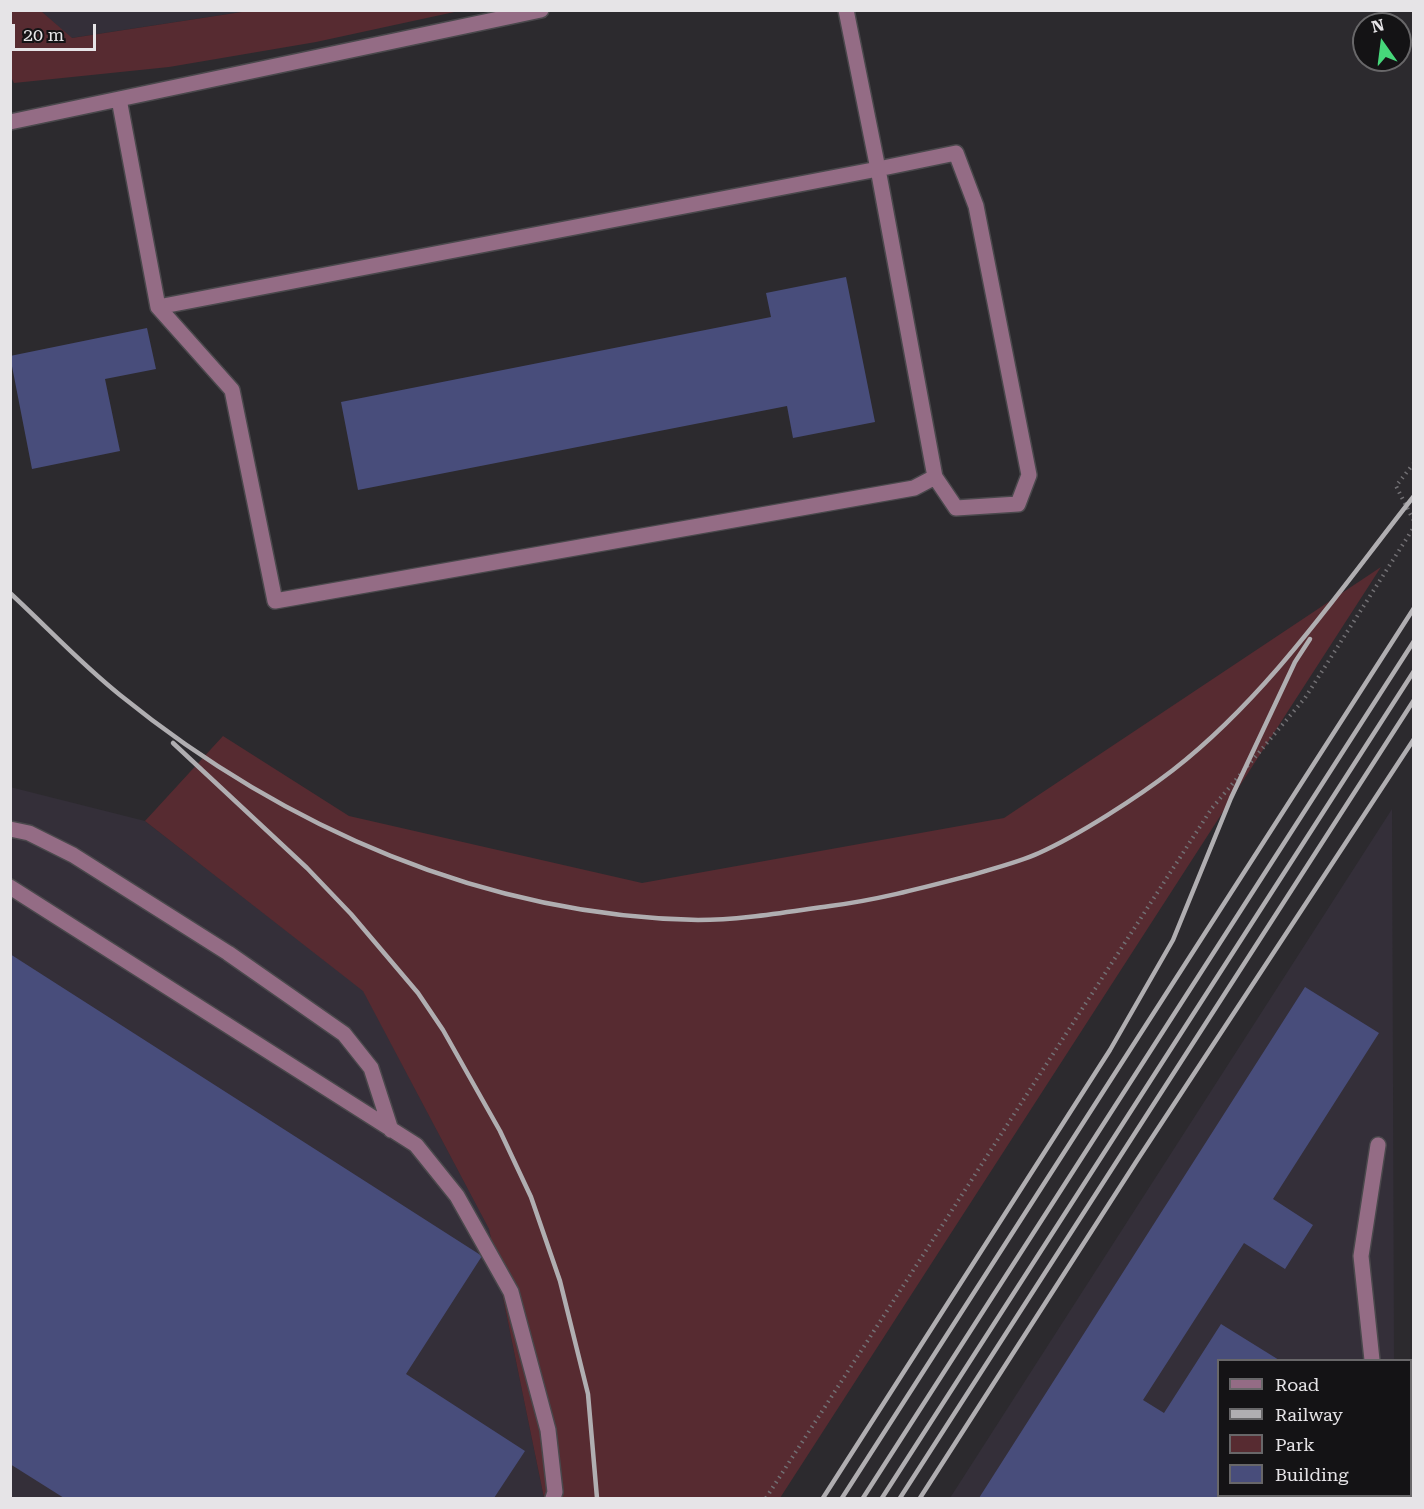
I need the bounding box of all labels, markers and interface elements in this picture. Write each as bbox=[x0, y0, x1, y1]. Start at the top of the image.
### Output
scale bar bbox=[15, 12, 99, 50]
north arrow bbox=[1352, 12, 1412, 72]
text: N bbox=[1370, 15, 1386, 37]
text: 20 m bbox=[23, 24, 64, 45]
legend bbox=[1217, 1359, 1412, 1497]
text: Road bbox=[1275, 1374, 1319, 1395]
text: Railway bbox=[1275, 1404, 1343, 1425]
text: Park bbox=[1275, 1434, 1315, 1455]
text: Building bbox=[1275, 1464, 1349, 1485]

